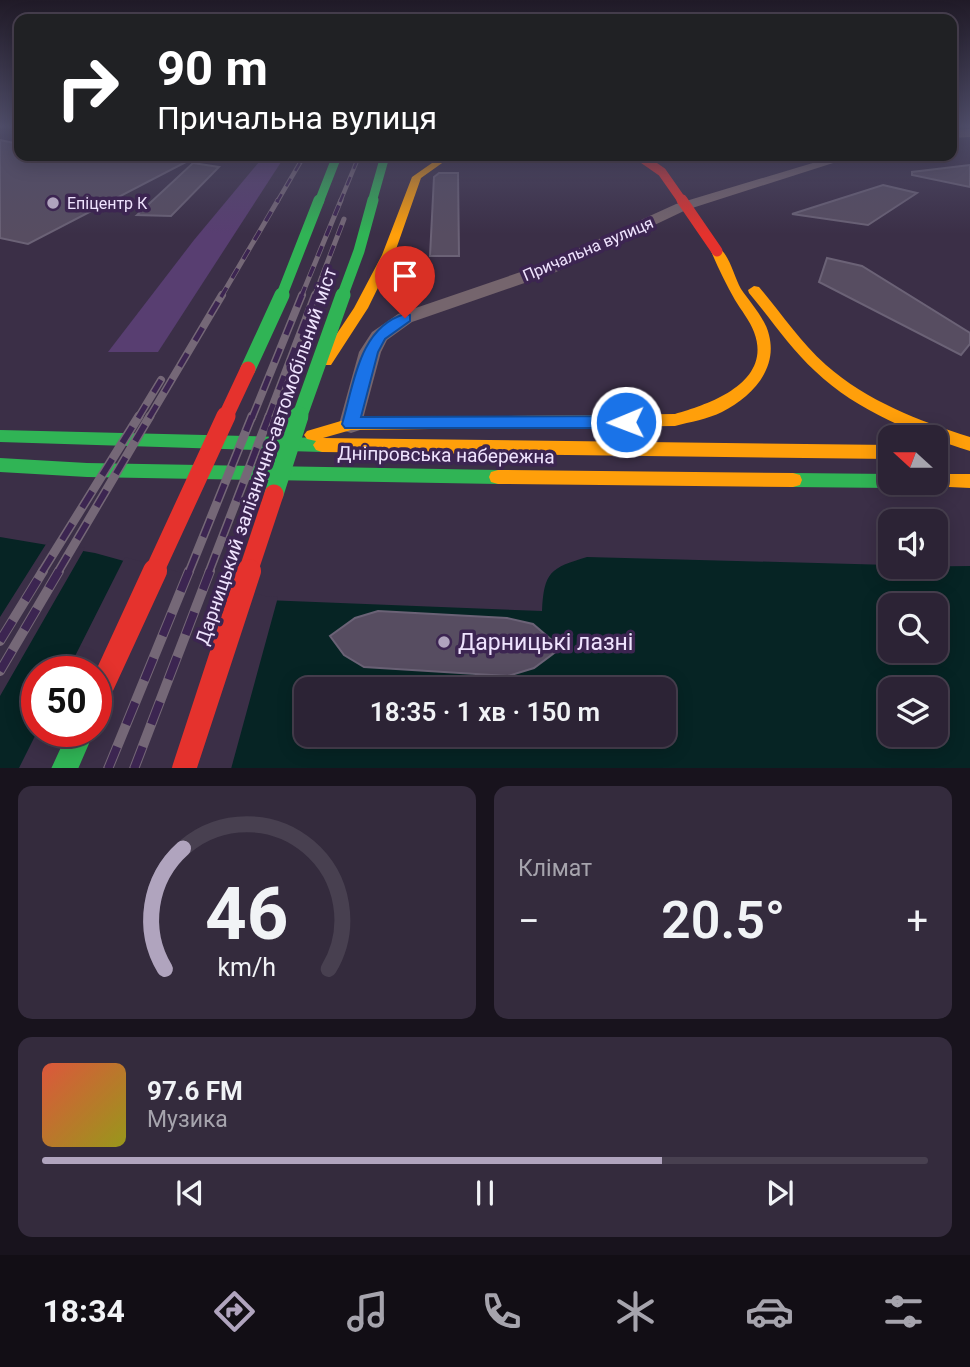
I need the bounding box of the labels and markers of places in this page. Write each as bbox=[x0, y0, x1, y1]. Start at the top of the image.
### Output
place label: Епіцентр К bbox=[67, 194, 148, 213]
marker: Епіцентр К bbox=[45, 195, 61, 211]
pin bbox=[375, 246, 435, 318]
place label: Дарницькі лазні bbox=[458, 629, 633, 656]
marker: Дарницькі лазні bbox=[436, 634, 452, 650]

